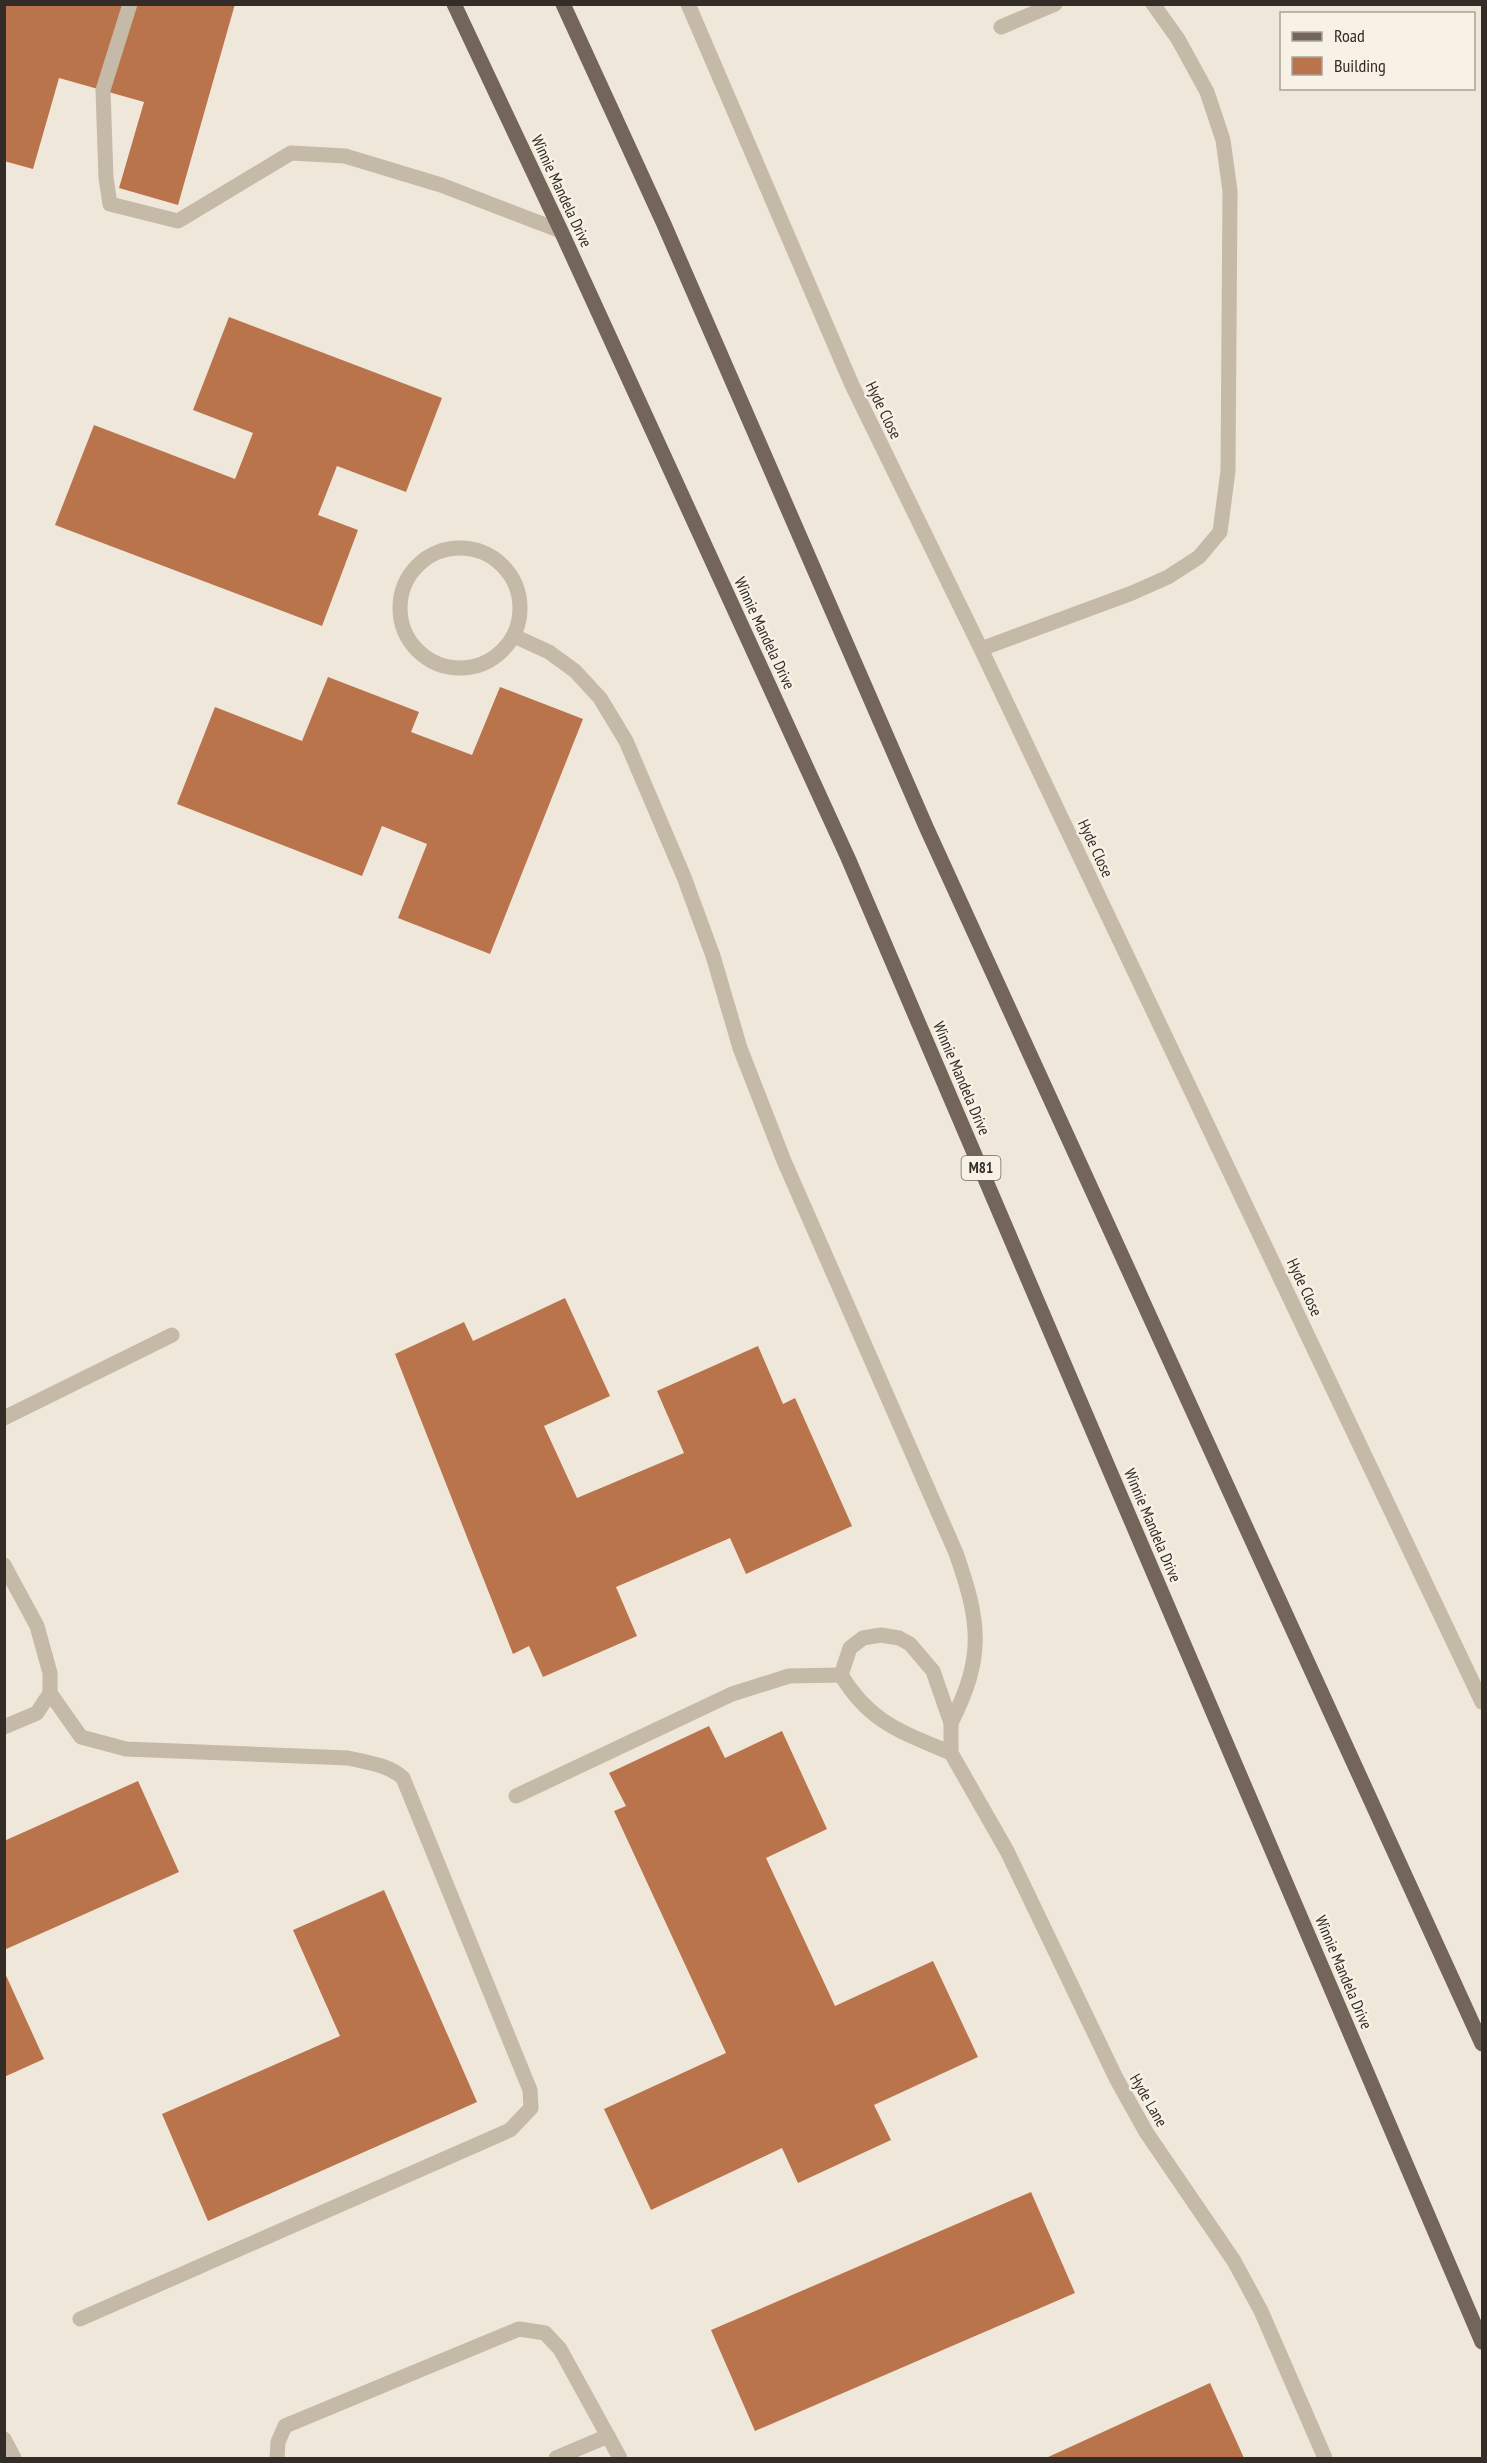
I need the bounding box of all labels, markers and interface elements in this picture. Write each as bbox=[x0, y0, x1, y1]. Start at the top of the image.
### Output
legend bbox=[1280, 12, 1475, 90]
text: Road bbox=[1334, 24, 1365, 47]
text: Building bbox=[1334, 54, 1386, 77]
street label: Winnie Mandela Drive bbox=[527, 132, 597, 250]
street label: Hyde Close bbox=[862, 378, 906, 442]
street label: Winnie Mandela Drive bbox=[730, 574, 800, 692]
street label: Hyde Close bbox=[1074, 816, 1118, 880]
street label: Winnie Mandela Drive bbox=[929, 1018, 995, 1138]
road number: M81 bbox=[962, 1156, 1000, 1180]
street label: Hyde Close bbox=[1283, 1255, 1327, 1319]
street label: Winnie Mandela Drive bbox=[1120, 1465, 1186, 1585]
street label: Winnie Mandela Drive bbox=[1311, 1912, 1377, 2032]
street label: Hyde Lane bbox=[1126, 2070, 1172, 2130]

